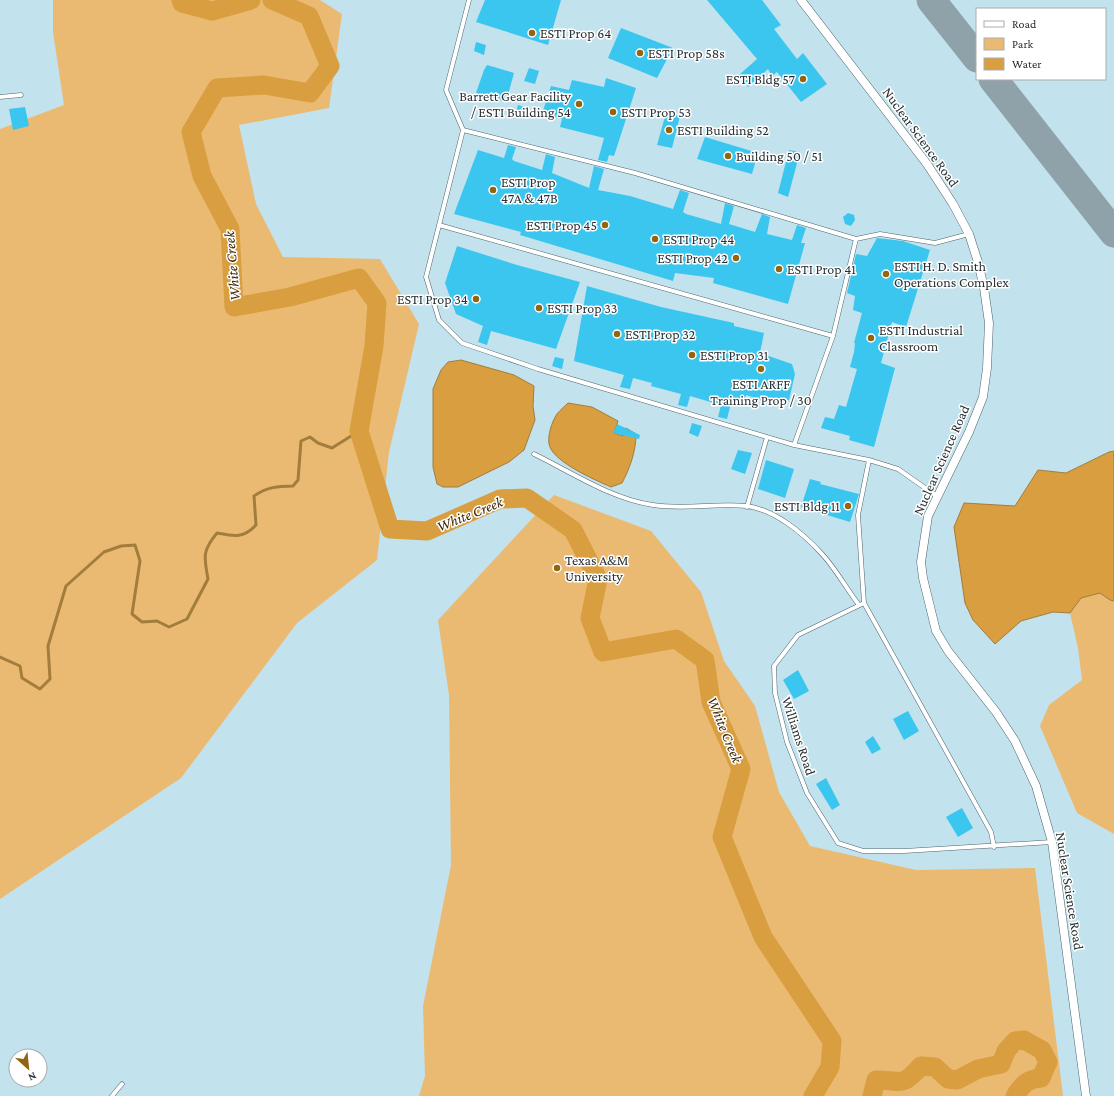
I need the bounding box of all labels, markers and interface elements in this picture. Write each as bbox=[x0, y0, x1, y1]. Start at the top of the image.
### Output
legend bbox=[976, 8, 1106, 80]
text: Road bbox=[1012, 17, 1037, 31]
place label: ESTI Prop 64 bbox=[540, 25, 611, 41]
marker: ESTI Prop 64 bbox=[527, 28, 537, 38]
text: Park bbox=[1012, 37, 1034, 51]
place label: ESTI Prop 58s bbox=[648, 45, 725, 61]
marker: ESTI Prop 58s bbox=[635, 48, 645, 58]
text: Water bbox=[1012, 57, 1042, 71]
place label: ESTI Bldg 57 bbox=[726, 71, 796, 87]
marker: ESTI Bldg 57 bbox=[798, 74, 808, 84]
street label: Nuclear Science Road bbox=[880, 84, 963, 190]
place label: Barrett Gear Facility / ESTI Building 54 bbox=[459, 88, 572, 120]
marker: Barrett Gear Facility / ESTI Building 54 bbox=[574, 99, 584, 109]
place label: ESTI Prop 53 bbox=[621, 104, 691, 120]
marker: ESTI Prop 53 bbox=[608, 107, 618, 117]
place label: ESTI Building 52 bbox=[677, 122, 769, 138]
marker: ESTI Building 52 bbox=[664, 125, 674, 135]
place label: Building 50 / 51 bbox=[736, 148, 823, 164]
marker: Building 50 / 51 bbox=[723, 151, 733, 161]
place label: ESTI Prop 47A & 47B bbox=[501, 174, 558, 206]
marker: ESTI Prop 47A & 47B bbox=[488, 185, 498, 195]
place label: ESTI Prop 45 bbox=[526, 217, 597, 233]
marker: ESTI Prop 45 bbox=[600, 220, 610, 230]
water label: White Creek bbox=[221, 229, 243, 301]
place label: ESTI Prop 44 bbox=[663, 231, 734, 247]
marker: ESTI Prop 44 bbox=[650, 234, 660, 244]
place label: ESTI Prop 42 bbox=[657, 250, 728, 266]
marker: ESTI Prop 42 bbox=[731, 253, 741, 263]
place label: ESTI H. D. Smith Operations Complex bbox=[894, 258, 1009, 290]
place label: ESTI Prop 41 bbox=[787, 261, 856, 277]
marker: ESTI Prop 41 bbox=[774, 264, 784, 274]
marker: ESTI H. D. Smith Operations Complex bbox=[881, 269, 891, 279]
place label: ESTI Prop 34 bbox=[397, 291, 468, 307]
marker: ESTI Prop 34 bbox=[471, 294, 481, 304]
place label: ESTI Prop 33 bbox=[547, 300, 617, 316]
marker: ESTI Prop 33 bbox=[534, 303, 544, 313]
place label: ESTI Industrial Classroom bbox=[879, 322, 963, 354]
place label: ESTI Prop 32 bbox=[625, 326, 696, 342]
marker: ESTI Prop 32 bbox=[612, 329, 622, 339]
marker: ESTI Industrial Classroom bbox=[866, 333, 876, 343]
place label: ESTI Prop 31 bbox=[700, 347, 769, 363]
marker: ESTI Prop 31 bbox=[687, 350, 697, 360]
marker: ESTI ARFF Training Prop / 30 bbox=[756, 364, 766, 374]
place label: ESTI ARFF Training Prop / 30 bbox=[710, 376, 812, 408]
street label: Nuclear Science Road bbox=[910, 402, 973, 518]
water label: White Creek bbox=[435, 493, 507, 534]
place label: ESTI Bldg 11 bbox=[774, 498, 840, 514]
marker: ESTI Bldg 11 bbox=[843, 501, 853, 511]
place label: Texas A&M University bbox=[565, 552, 628, 584]
marker: Texas A&M University bbox=[552, 563, 562, 573]
water label: White Creek bbox=[705, 695, 746, 767]
street label: Williams Road bbox=[779, 695, 819, 778]
street label: Nuclear Science Road bbox=[1053, 831, 1087, 952]
north arrow bbox=[8, 1048, 48, 1088]
text: N bbox=[26, 1070, 39, 1084]

